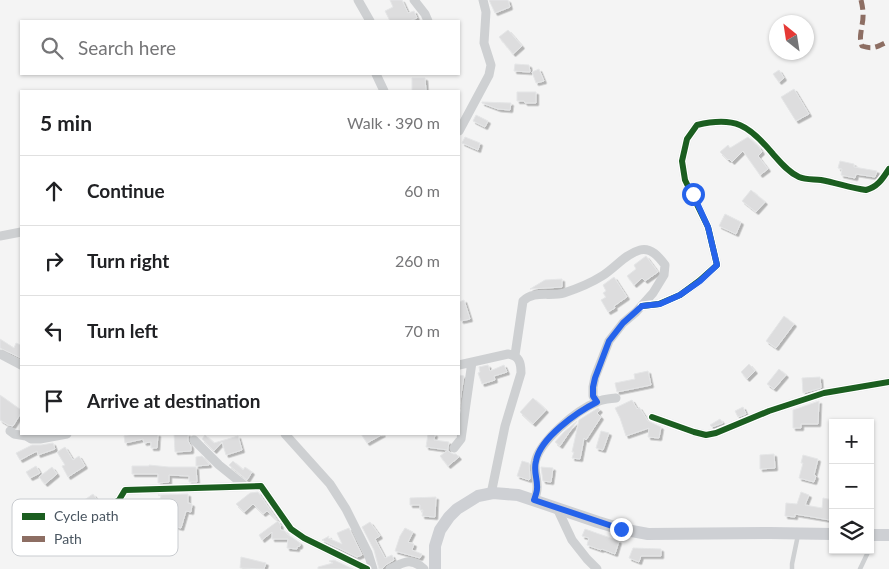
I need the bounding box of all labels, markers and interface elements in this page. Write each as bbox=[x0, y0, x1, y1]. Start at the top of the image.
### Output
north arrow bbox=[769, 15, 814, 60]
search box bbox=[20, 20, 460, 75]
icon: search bbox=[38, 34, 66, 62]
text: Search here bbox=[78, 36, 176, 59]
text: 5 min bbox=[40, 110, 92, 135]
text: Walk · 390 m bbox=[347, 113, 440, 132]
icon: ahead bbox=[40, 177, 68, 205]
text: Continue bbox=[87, 179, 165, 202]
text: 60 m bbox=[404, 181, 440, 200]
route start bbox=[682, 183, 705, 206]
icon: right bbox=[40, 247, 68, 275]
text: Turn right bbox=[87, 249, 169, 272]
text: 260 m bbox=[395, 251, 440, 270]
icon: left bbox=[40, 317, 68, 345]
text: Turn left bbox=[87, 319, 158, 342]
text: 70 m bbox=[404, 321, 440, 340]
icon: arrive bbox=[40, 387, 68, 415]
text: Arrive at destination bbox=[87, 389, 260, 412]
map controls bbox=[829, 419, 874, 554]
button: + bbox=[829, 419, 874, 464]
button: − bbox=[829, 464, 874, 509]
legend bbox=[12, 499, 178, 556]
text: Cycle path bbox=[54, 507, 119, 524]
button: layers bbox=[829, 509, 874, 554]
route end bbox=[610, 518, 633, 541]
text: Path bbox=[54, 530, 82, 547]

